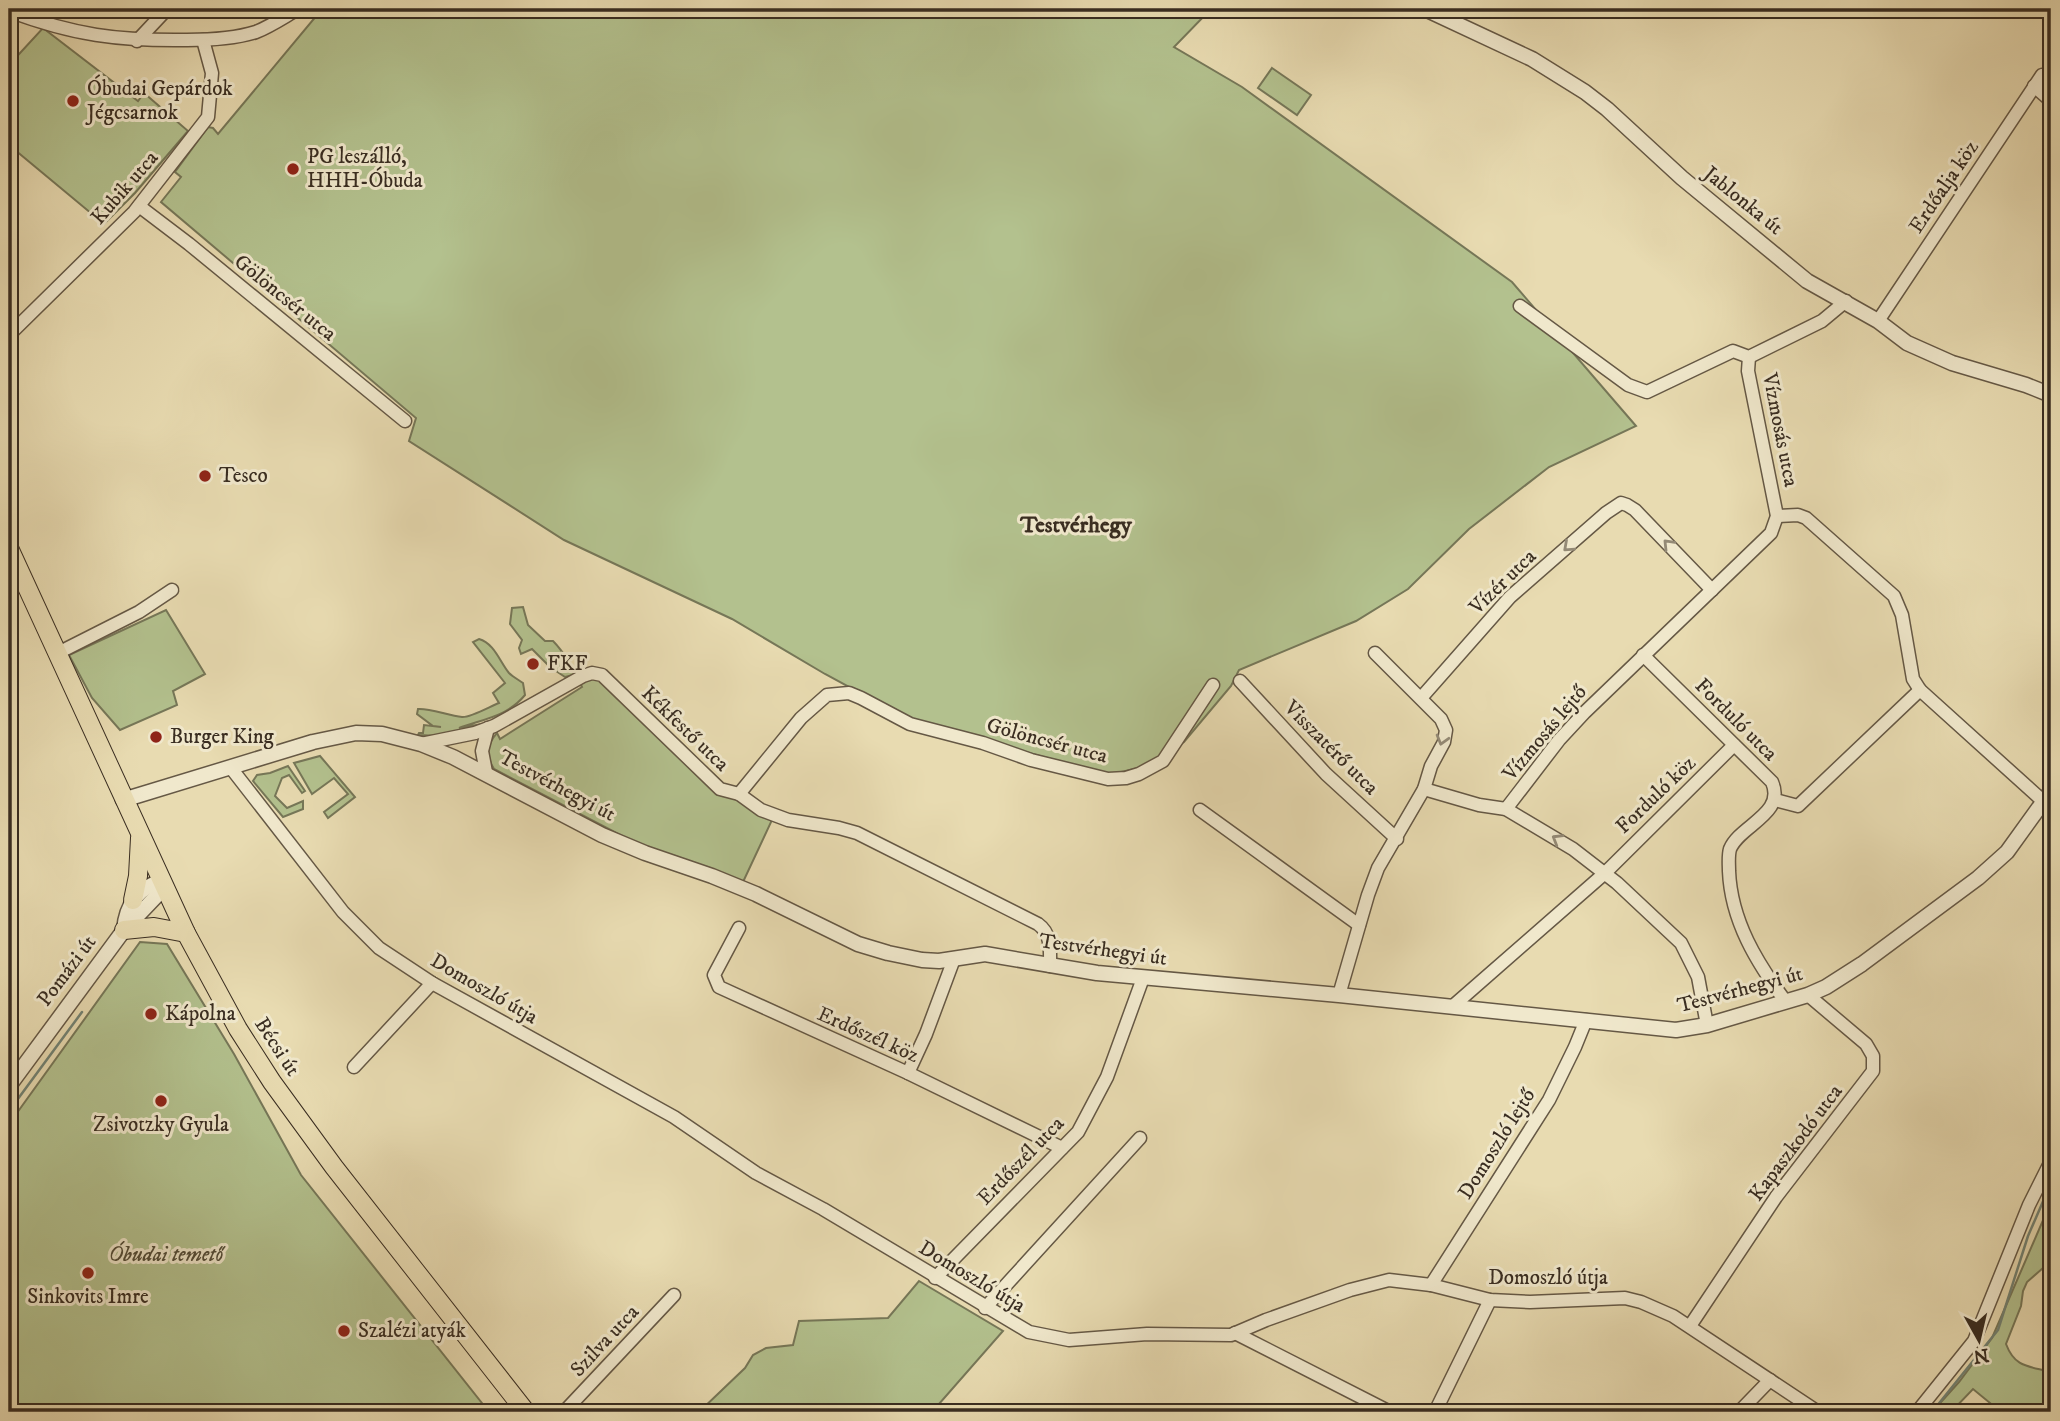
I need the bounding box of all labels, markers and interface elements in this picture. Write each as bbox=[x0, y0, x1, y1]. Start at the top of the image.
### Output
place label: Óbudai Gepárdok Jégcsarnok bbox=[85, 74, 233, 126]
marker: Óbudai Gepárdok Jégcsarnok bbox=[65, 93, 81, 109]
street label: Erdőalja köz bbox=[1903, 136, 1985, 238]
place label: PG leszálló, HHH-Óbuda bbox=[307, 144, 423, 194]
street label: Kubik utca bbox=[86, 146, 164, 230]
street label: Jablonka út bbox=[1696, 160, 1788, 241]
marker: PG leszálló, HHH-Óbuda bbox=[285, 161, 301, 177]
street label: Gölöncsér utca bbox=[229, 249, 341, 347]
street label: Vízmosás utca bbox=[1756, 370, 1804, 489]
place label: Tesco bbox=[219, 463, 268, 489]
marker: Tesco bbox=[197, 468, 213, 484]
district label: Testvérhegy bbox=[1019, 511, 1133, 540]
one-way arrow bbox=[1564, 539, 1577, 551]
one-way arrow bbox=[1663, 539, 1676, 552]
street label: Vízér utca bbox=[1463, 544, 1542, 621]
place label: FKF bbox=[547, 651, 588, 677]
marker: FKF bbox=[525, 656, 541, 672]
street label: Forduló utca bbox=[1689, 673, 1783, 767]
street label: Vízmosás lejtő bbox=[1497, 679, 1593, 787]
street label: Kékfestő utca bbox=[636, 681, 734, 777]
street label: Visszatérő utca bbox=[1277, 694, 1384, 801]
street label: Gölöncsér utca bbox=[984, 712, 1110, 770]
place label: Burger King bbox=[170, 724, 275, 750]
marker: Burger King bbox=[148, 729, 164, 745]
one-way arrow bbox=[1436, 734, 1450, 746]
street label: Testvérhegyi út bbox=[494, 744, 620, 828]
street label: Forduló köz bbox=[1611, 751, 1701, 839]
one-way arrow bbox=[1551, 835, 1564, 848]
street label: Testvérhegyi út bbox=[1037, 928, 1169, 972]
street label: Pomázi út bbox=[32, 930, 102, 1012]
street label: Domoszló útja bbox=[426, 948, 542, 1030]
street label: Testvérhegyi út bbox=[1674, 961, 1806, 1019]
place label: Kápolna bbox=[165, 1001, 236, 1027]
street label: Erdőszél köz bbox=[813, 1001, 923, 1069]
marker: Kápolna bbox=[143, 1006, 159, 1022]
street label: Bécsi út bbox=[248, 1013, 306, 1081]
street label: Kapaszkodó utca bbox=[1744, 1079, 1848, 1207]
street label: Domoszló lejtő bbox=[1453, 1083, 1542, 1204]
marker: Zsivotzky Gyula bbox=[153, 1093, 169, 1109]
street label: Erdőszél utca bbox=[972, 1111, 1070, 1211]
place label: Zsivotzky Gyula bbox=[93, 1112, 229, 1138]
street label: Domoszló útja bbox=[914, 1235, 1030, 1319]
park label: Óbudai temető bbox=[109, 1241, 226, 1268]
marker: Sinkovits Imre bbox=[80, 1265, 96, 1281]
street label: Domoszló útja bbox=[1488, 1265, 1608, 1291]
place label: Sinkovits Imre bbox=[27, 1284, 149, 1310]
street label: Szilva utca bbox=[565, 1300, 645, 1382]
north arrow bbox=[1944, 1306, 2014, 1376]
place label: Szalézi atyák bbox=[358, 1318, 466, 1344]
marker: Szalézi atyák bbox=[336, 1323, 352, 1339]
text: N bbox=[1971, 1343, 1990, 1368]

